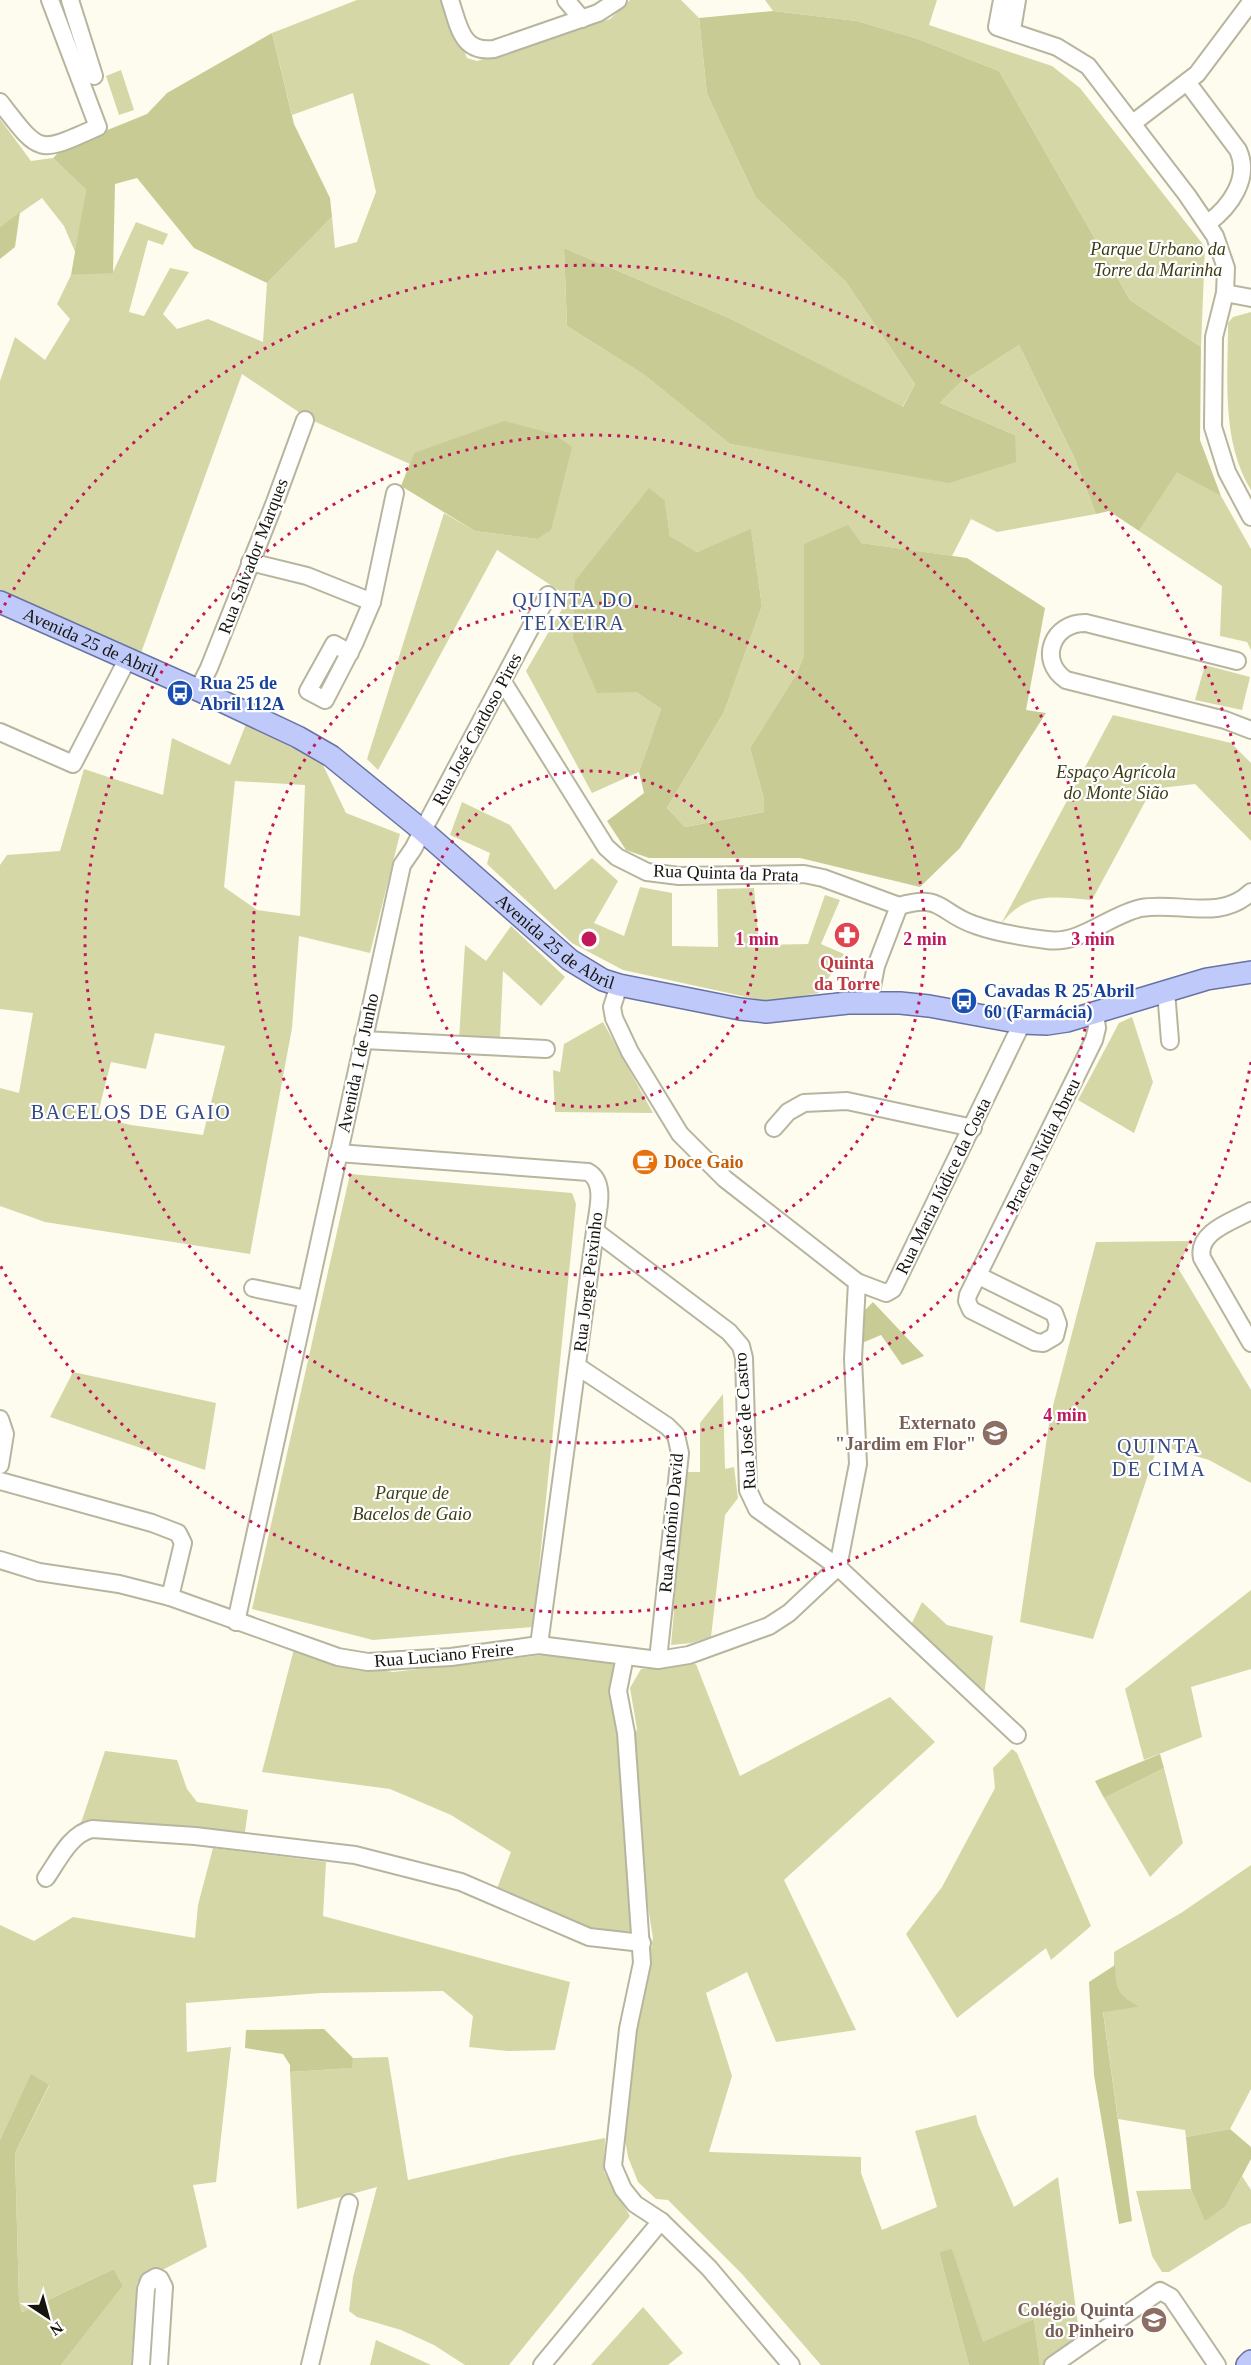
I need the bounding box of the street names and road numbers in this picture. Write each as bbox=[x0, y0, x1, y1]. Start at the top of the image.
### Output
street label: Rua Salvador Marques bbox=[214, 475, 292, 637]
street label: Avenida 25 de Abril bbox=[20, 604, 161, 681]
street label: Rua José Cardoso Pires bbox=[428, 649, 526, 809]
street label: Rua Quinta da Prata bbox=[653, 860, 799, 886]
street label: Avenida 25 de Abril bbox=[492, 890, 617, 993]
street label: Avenida 1 de Junho bbox=[333, 991, 383, 1135]
street label: Praceta Nídia Abreu bbox=[1002, 1075, 1084, 1215]
street label: Rua Maria Júdice da Costa bbox=[892, 1094, 995, 1278]
street label: Rua Jorge Peixinho bbox=[570, 1211, 606, 1353]
street label: Rua José de Castro bbox=[730, 1352, 760, 1490]
street label: Rua António David bbox=[655, 1452, 687, 1594]
street label: Rua Luciano Freire bbox=[373, 1639, 515, 1671]

